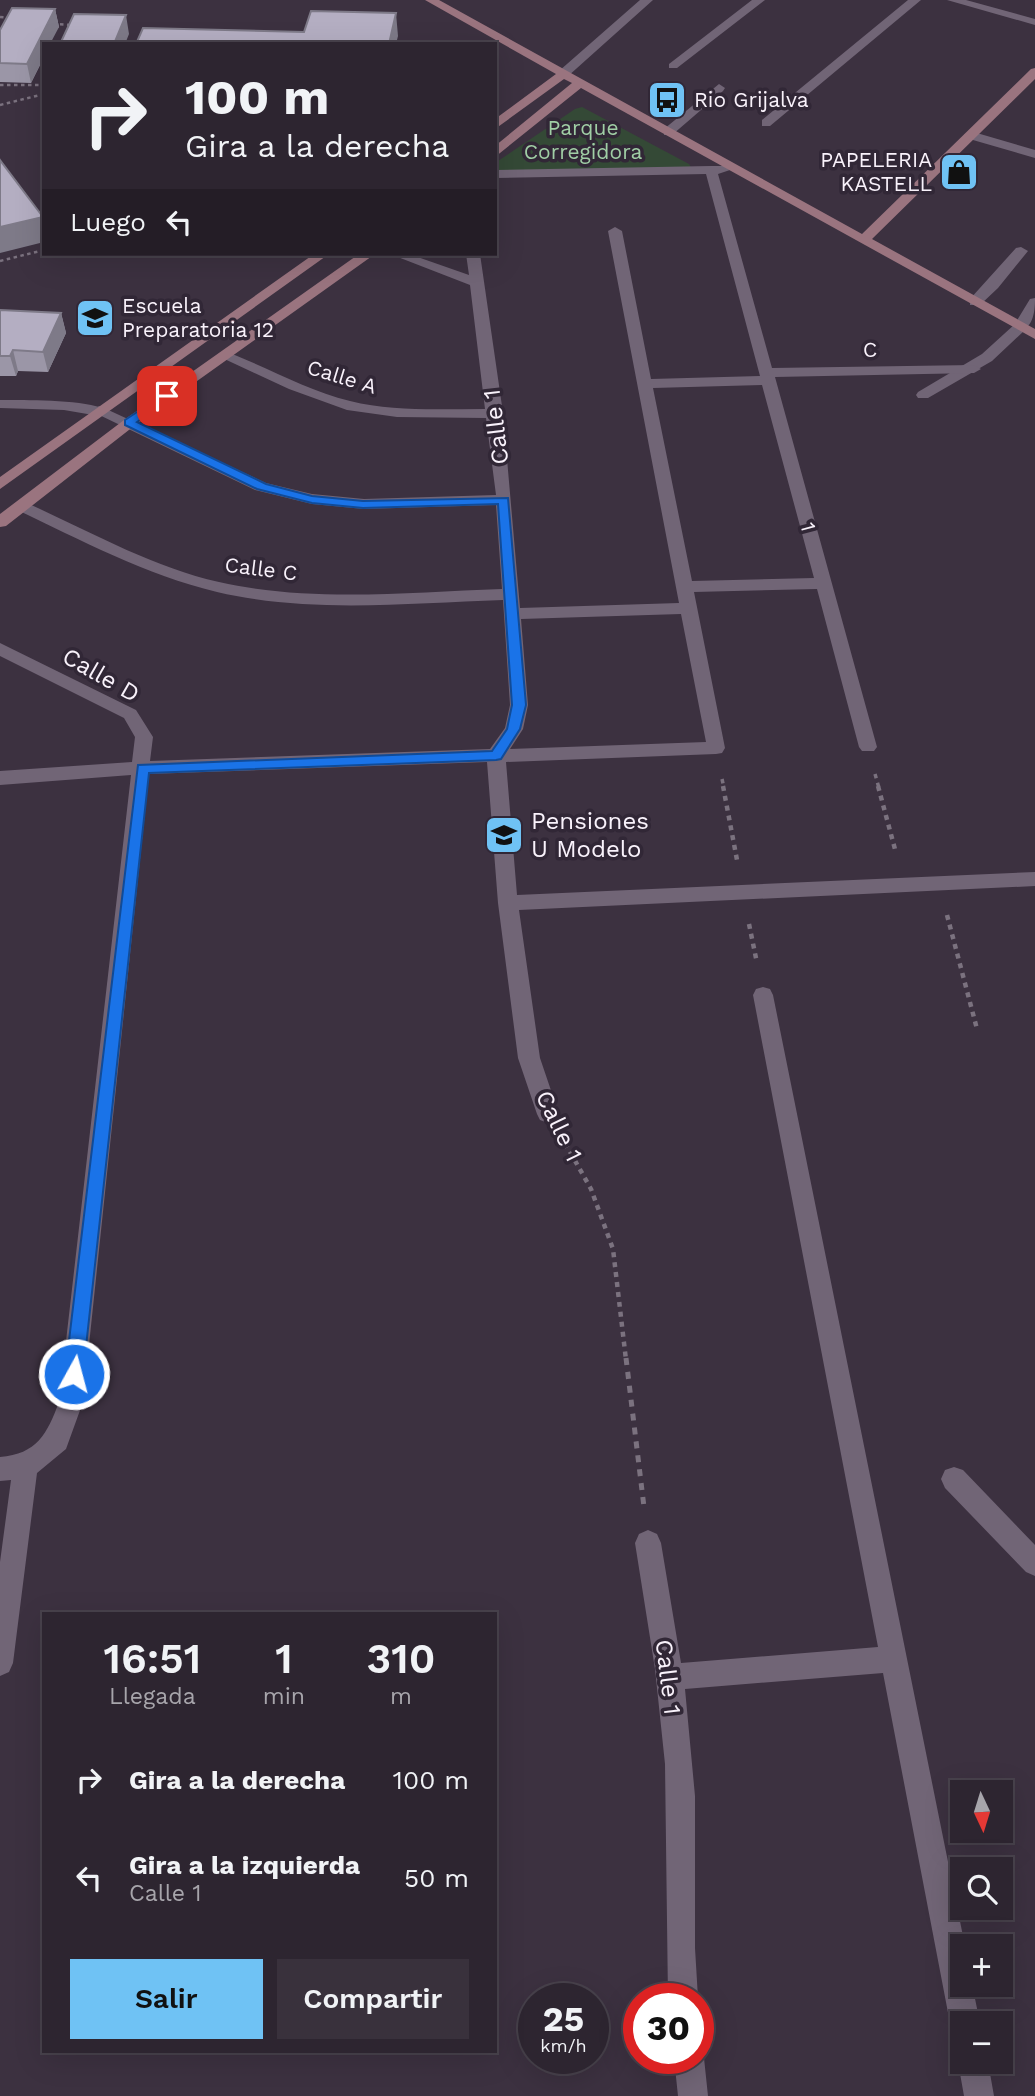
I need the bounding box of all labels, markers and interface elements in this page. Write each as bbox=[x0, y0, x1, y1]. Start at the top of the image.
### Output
text: 100 m bbox=[185, 68, 329, 126]
icon: right bbox=[70, 70, 161, 161]
bus stop icon: Rio Grijalva bbox=[646, 79, 688, 121]
place label: Rio Grijalva bbox=[694, 87, 809, 112]
park label: Parque Corregidora bbox=[524, 115, 642, 164]
text: Gira a la derecha bbox=[185, 127, 449, 165]
place label: PAPELERIA KASTELL bbox=[820, 147, 932, 196]
shop icon: PAPELERIA KASTELL bbox=[938, 151, 980, 193]
icon: left bbox=[160, 203, 198, 241]
text: Luego bbox=[70, 207, 146, 237]
place label: Escuela Preparatoria 12 bbox=[122, 293, 274, 342]
school or university icon: Escuela Preparatoria 12 bbox=[74, 297, 116, 339]
street label: C bbox=[863, 337, 877, 362]
street label: Calle A bbox=[304, 354, 380, 399]
pin bbox=[137, 366, 197, 426]
icon: arrive bbox=[148, 377, 186, 415]
street label: Calle 1 bbox=[477, 388, 515, 466]
street label: 1 bbox=[795, 520, 822, 534]
street label: Calle C bbox=[223, 552, 299, 585]
street label: Calle D bbox=[58, 642, 144, 708]
place label: Pensiones U Modelo bbox=[531, 807, 649, 863]
school or university icon: Pensiones U Modelo bbox=[483, 814, 525, 856]
street label: Calle 1 bbox=[530, 1086, 588, 1166]
position arrow bbox=[37, 1337, 111, 1411]
text: 16:51 bbox=[104, 1634, 201, 1683]
text: 1 bbox=[275, 1634, 293, 1683]
text: 310 bbox=[367, 1634, 435, 1683]
street label: Calle 1 bbox=[649, 1638, 687, 1716]
text: Llegada bbox=[109, 1683, 196, 1710]
text: min bbox=[263, 1683, 305, 1710]
text: m bbox=[390, 1683, 412, 1710]
icon: right bbox=[70, 1761, 108, 1799]
text: Gira a la derecha bbox=[129, 1765, 345, 1795]
text: 100 m bbox=[393, 1765, 469, 1795]
north arrow bbox=[950, 1780, 1013, 1843]
map controls bbox=[950, 1780, 1013, 2074]
text: Gira a la izquierda bbox=[129, 1850, 360, 1880]
button: search bbox=[950, 1857, 1013, 1920]
icon: left bbox=[70, 1859, 108, 1897]
text: 50 m bbox=[404, 1863, 469, 1893]
text: Calle 1 bbox=[129, 1880, 202, 1907]
button: + bbox=[950, 1934, 1013, 1997]
button: Salir bbox=[70, 1959, 263, 2039]
button: Compartir bbox=[277, 1959, 469, 2039]
speed limit sign: 30 bbox=[623, 1983, 714, 2074]
text: 25 bbox=[543, 1998, 584, 2040]
button: − bbox=[950, 2011, 1013, 2074]
text: km/h bbox=[540, 2035, 587, 2056]

